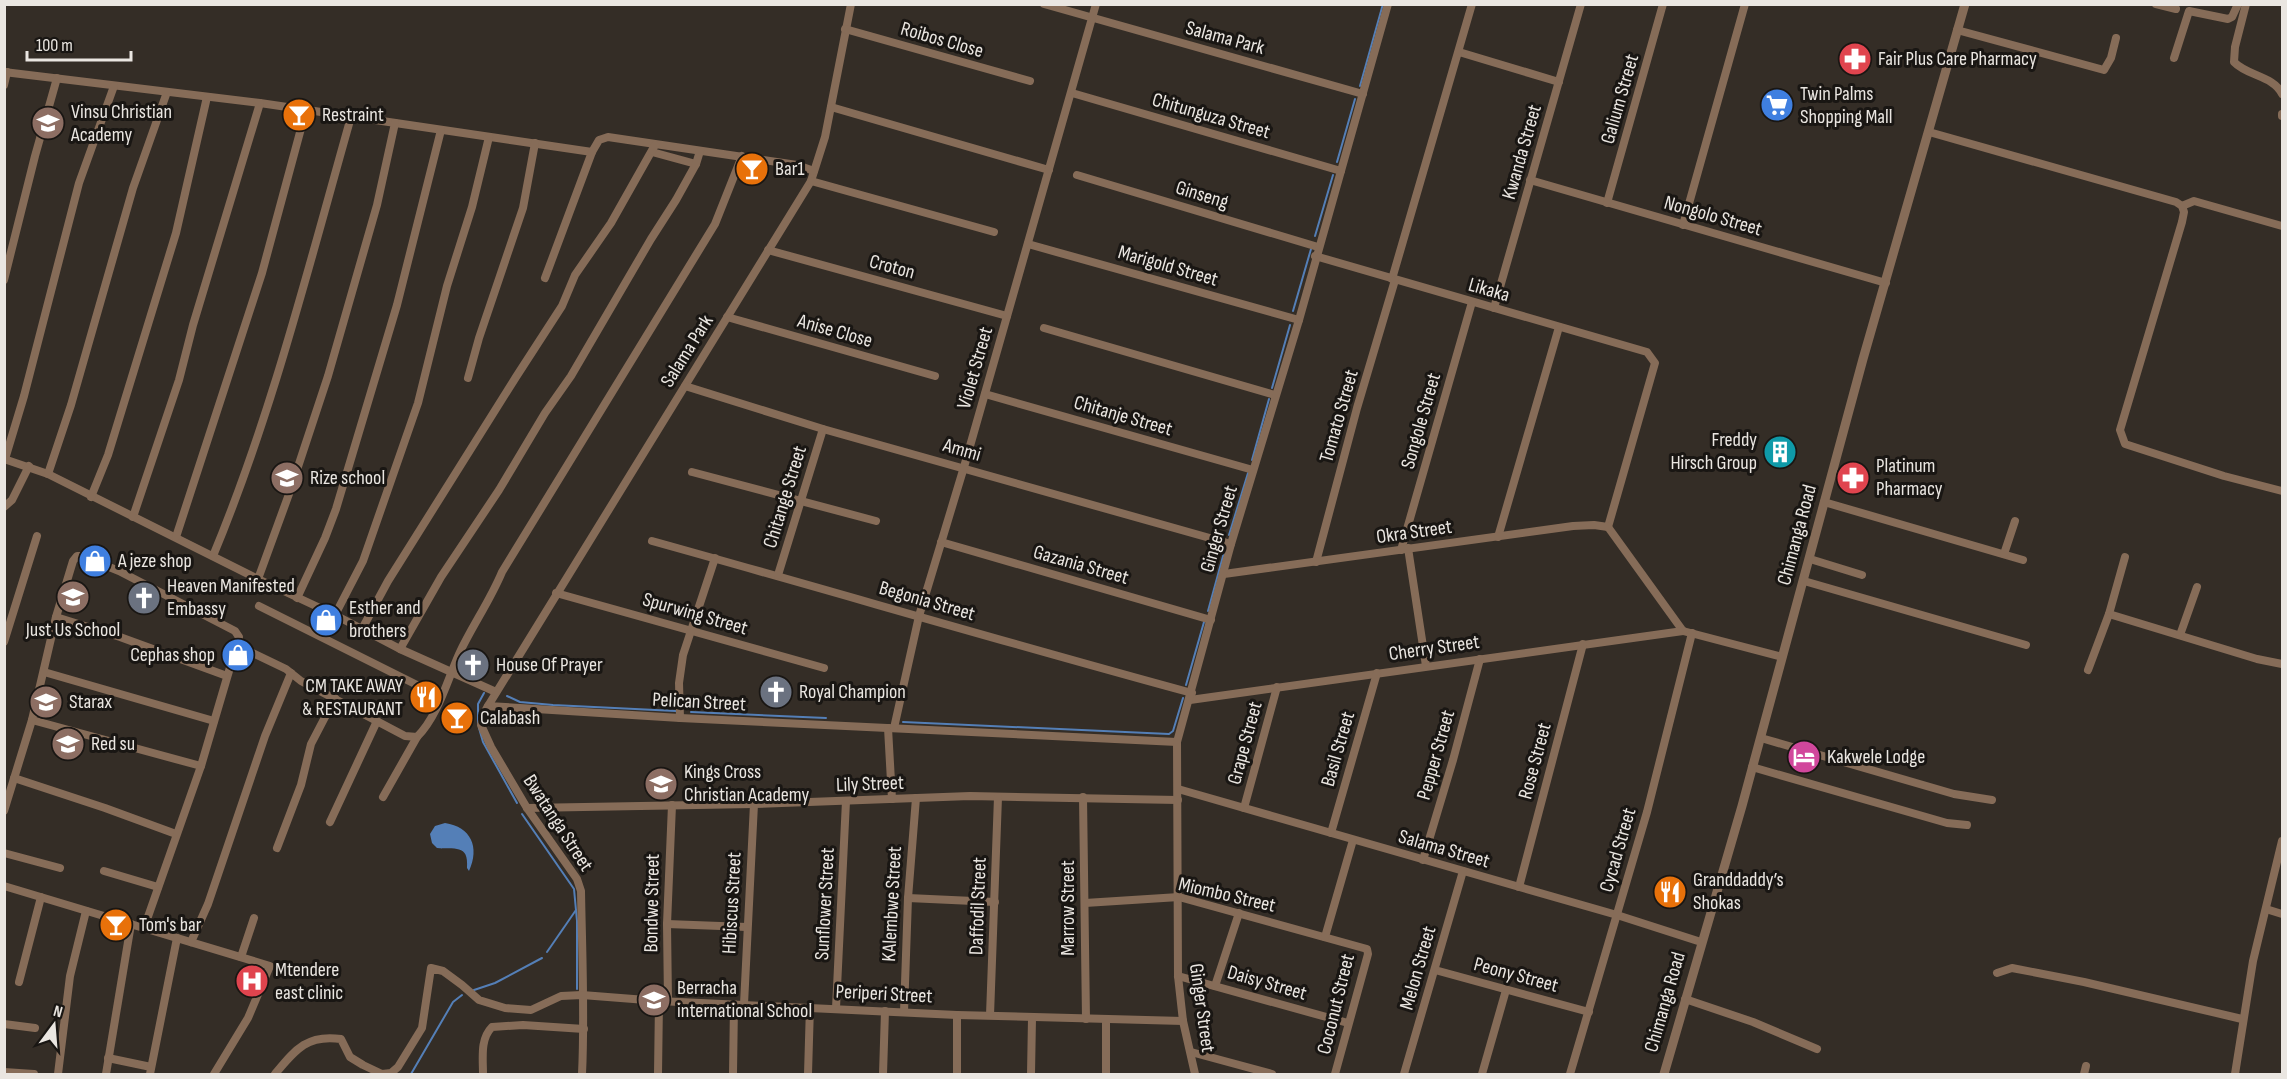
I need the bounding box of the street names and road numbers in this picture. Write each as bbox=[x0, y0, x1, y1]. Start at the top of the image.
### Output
street label: Salama Park bbox=[1183, 16, 1267, 60]
street label: Roibos Close bbox=[898, 17, 986, 63]
street label: Galium Street bbox=[1596, 51, 1644, 147]
street label: Chitunguza Street bbox=[1149, 88, 1273, 144]
street label: Kwanda Street bbox=[1497, 102, 1547, 202]
street label: Ginseng bbox=[1173, 176, 1231, 214]
street label: Nongolo Street bbox=[1661, 191, 1765, 241]
street label: Marigold Street bbox=[1115, 240, 1221, 292]
street label: Croton bbox=[867, 249, 917, 285]
street label: Likaka bbox=[1466, 273, 1512, 307]
street label: Anise Close bbox=[794, 309, 875, 353]
street label: Salama Park bbox=[655, 310, 719, 392]
street label: Violet Street bbox=[952, 324, 998, 412]
street label: Tomato Street bbox=[1314, 367, 1364, 465]
street label: Songole Street bbox=[1396, 370, 1446, 472]
street label: Chitanje Street bbox=[1071, 391, 1175, 441]
street label: Ammi bbox=[939, 433, 984, 467]
street label: Chitange Street bbox=[758, 443, 812, 551]
street label: Chimanga Road bbox=[1772, 482, 1822, 588]
street label: Ginger Street bbox=[1195, 483, 1243, 575]
street label: Okra Street bbox=[1375, 515, 1453, 549]
street label: Gazania Street bbox=[1031, 540, 1131, 590]
street label: Begonia Street bbox=[876, 576, 978, 626]
street label: Spurwing Street bbox=[640, 588, 750, 640]
street label: Cherry Street bbox=[1387, 630, 1481, 666]
street label: Pelican Street bbox=[652, 688, 746, 716]
street label: Grape Street bbox=[1222, 699, 1268, 787]
street label: Pepper Street bbox=[1412, 707, 1460, 803]
street label: Basil Street bbox=[1316, 709, 1360, 789]
street label: Rose Street bbox=[1513, 720, 1557, 802]
street label: Bwatanga Street bbox=[518, 770, 598, 876]
street label: Lily Street bbox=[836, 771, 904, 797]
street label: Cycad Street bbox=[1595, 805, 1641, 895]
street label: Salama Street bbox=[1396, 825, 1492, 873]
street label: KAlembwe Street bbox=[877, 846, 907, 962]
street label: Sunflower Street bbox=[810, 847, 840, 961]
street label: Hibiscus Street bbox=[717, 851, 747, 955]
street label: Bondwe Street bbox=[639, 853, 665, 953]
street label: Daffodil Street bbox=[964, 857, 992, 955]
street label: Marrow Street bbox=[1056, 860, 1080, 956]
street label: Miombo Street bbox=[1176, 872, 1278, 918]
street label: Melon Street bbox=[1395, 923, 1441, 1013]
street label: Chimanga Road bbox=[1639, 949, 1691, 1055]
street label: Coconut Street bbox=[1312, 951, 1360, 1057]
street label: Peony Street bbox=[1471, 952, 1561, 998]
street label: Daisy Street bbox=[1225, 960, 1309, 1006]
street label: Ginger Street bbox=[1184, 962, 1220, 1054]
street label: Periperi Street bbox=[835, 979, 933, 1009]

